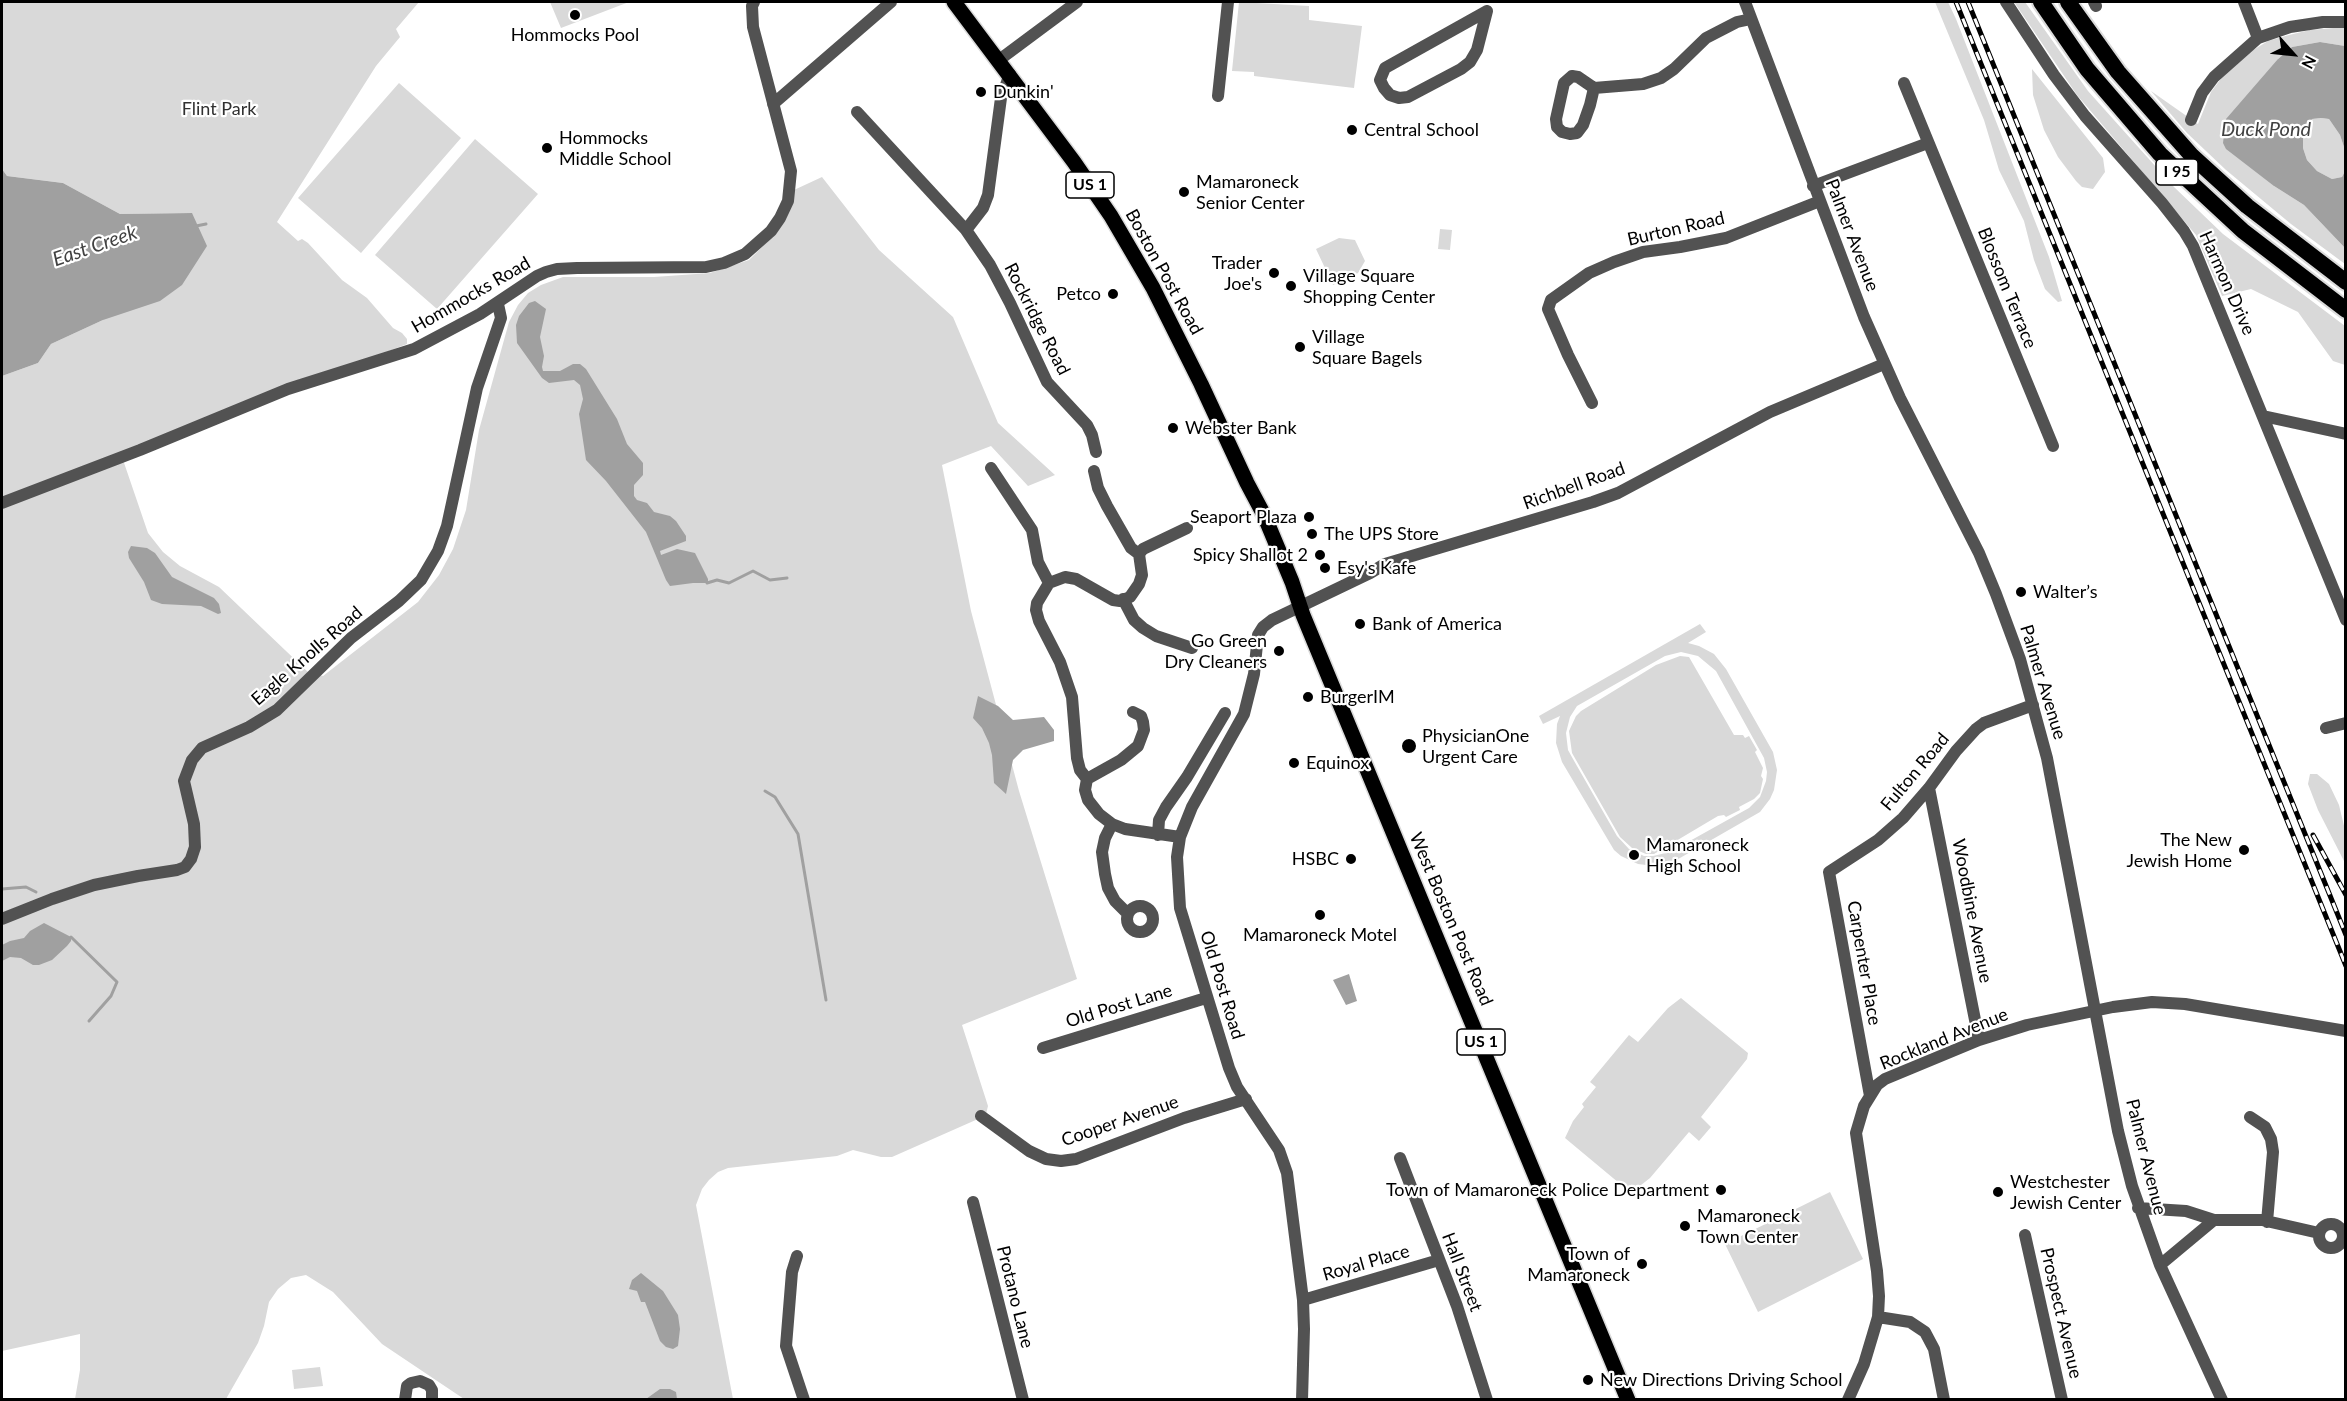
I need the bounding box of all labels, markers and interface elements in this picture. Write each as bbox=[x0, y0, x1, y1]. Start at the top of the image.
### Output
marker: Hommocks Pool bbox=[568, 8, 582, 22]
place label: Hommocks Pool bbox=[511, 24, 639, 46]
north arrow bbox=[2263, 24, 2323, 84]
text: N bbox=[2298, 53, 2321, 72]
place label: Dunkin' bbox=[993, 81, 1054, 103]
marker: Dunkin' bbox=[974, 85, 988, 99]
park label: Flint Park bbox=[182, 98, 256, 120]
water label: Duck Pond bbox=[2221, 118, 2311, 142]
place label: Central School bbox=[1364, 119, 1479, 141]
marker: Central School bbox=[1345, 123, 1359, 137]
place label: Hommocks Middle School bbox=[559, 127, 671, 170]
marker: Hommocks Middle School bbox=[540, 141, 554, 155]
road number: I 95 bbox=[2156, 159, 2198, 185]
place label: Mamaroneck Senior Center bbox=[1196, 171, 1305, 213]
road number: US 1 bbox=[1066, 172, 1114, 198]
street label: Palmer Avenue bbox=[1821, 176, 1883, 294]
marker: Mamaroneck Senior Center bbox=[1177, 185, 1191, 199]
street label: Boston Post Road bbox=[1121, 206, 1207, 338]
street label: Burton Road bbox=[1625, 207, 1727, 251]
water label: East Creek bbox=[50, 220, 140, 272]
street label: Blossom Terrace bbox=[1973, 224, 2041, 352]
street label: Harmon Drive bbox=[2194, 228, 2260, 338]
street label: Hommocks Road bbox=[408, 252, 534, 338]
place label: Trader Joe's bbox=[1212, 252, 1262, 294]
street label: Rockridge Road bbox=[999, 259, 1075, 379]
place label: Village Square Shopping Center bbox=[1303, 265, 1435, 308]
marker: Trader Joe's bbox=[1267, 266, 1281, 280]
marker: Village Square Shopping Center bbox=[1284, 279, 1298, 293]
place label: Petco bbox=[1056, 283, 1101, 305]
marker: Petco bbox=[1106, 287, 1120, 301]
place label: Village Square Bagels bbox=[1312, 326, 1422, 368]
marker: Village Square Bagels bbox=[1293, 340, 1307, 354]
place label: Webster Bank bbox=[1185, 417, 1297, 439]
marker: Webster Bank bbox=[1166, 421, 1180, 435]
street label: Richbell Road bbox=[1520, 458, 1628, 514]
place label: Seaport Plaza bbox=[1190, 506, 1297, 528]
marker: Seaport Plaza bbox=[1302, 510, 1316, 524]
place label: The UPS Store bbox=[1324, 523, 1439, 545]
marker: The UPS Store bbox=[1305, 527, 1319, 541]
place label: Spicy Shallot 2 bbox=[1193, 544, 1308, 566]
marker: Spicy Shallot 2 bbox=[1313, 548, 1327, 562]
place label: Esy's Kafe bbox=[1337, 557, 1416, 579]
marker: Esy's Kafe bbox=[1318, 561, 1332, 575]
place label: Walter’s bbox=[2033, 581, 2098, 603]
marker: Walter’s bbox=[2014, 585, 2028, 599]
street label: Eagle Knolls Road bbox=[247, 602, 367, 710]
place label: Bank of America bbox=[1372, 613, 1502, 635]
marker: Bank of America bbox=[1353, 617, 1367, 631]
street label: Palmer Avenue bbox=[2015, 622, 2071, 742]
place label: Go Green Dry Cleaners bbox=[1164, 630, 1267, 672]
marker: Go Green Dry Cleaners bbox=[1272, 644, 1286, 658]
place label: BurgerIM bbox=[1320, 686, 1395, 708]
marker: BurgerIM bbox=[1301, 690, 1315, 704]
place label: PhysicianOne Urgent Care bbox=[1422, 725, 1529, 768]
street label: Fulton Road bbox=[1876, 729, 1954, 815]
marker: PhysicianOne Urgent Care bbox=[1400, 737, 1418, 755]
place label: Equinox bbox=[1306, 752, 1369, 774]
marker: Equinox bbox=[1287, 756, 1301, 770]
street label: West Boston Post Road bbox=[1405, 829, 1497, 1009]
place label: The New Jewish Home bbox=[2126, 829, 2232, 872]
place label: Mamaroneck High School bbox=[1646, 834, 1749, 876]
street label: Woodbine Avenue bbox=[1947, 837, 1997, 985]
marker: The New Jewish Home bbox=[2237, 843, 2251, 857]
place label: HSBC bbox=[1292, 848, 1339, 870]
marker: Mamaroneck High School bbox=[1627, 848, 1641, 862]
marker: HSBC bbox=[1344, 852, 1358, 866]
street label: Carpenter Place bbox=[1842, 899, 1886, 1027]
marker: Mamaroneck Motel bbox=[1313, 908, 1327, 922]
place label: Mamaroneck Motel bbox=[1243, 924, 1397, 946]
street label: Old Post Road bbox=[1195, 928, 1249, 1042]
street label: Old Post Lane bbox=[1063, 980, 1175, 1032]
street label: Rockland Avenue bbox=[1877, 1003, 2011, 1075]
road number: US 1 bbox=[1457, 1029, 1505, 1055]
street label: Cooper Avenue bbox=[1059, 1091, 1181, 1151]
street label: Palmer Avenue bbox=[2121, 1097, 2171, 1217]
place label: Westchester Jewish Center bbox=[2010, 1171, 2121, 1214]
place label: Town of Mamaroneck Police Department bbox=[1386, 1179, 1709, 1201]
marker: Town of Mamaroneck Police Department bbox=[1714, 1183, 1728, 1197]
marker: Westchester Jewish Center bbox=[1991, 1185, 2005, 1199]
place label: Mamaroneck Town Center bbox=[1697, 1205, 1800, 1248]
marker: Mamaroneck Town Center bbox=[1678, 1219, 1692, 1233]
street label: Hall Street bbox=[1437, 1229, 1487, 1315]
street label: Royal Place bbox=[1320, 1240, 1412, 1286]
place label: Town of Mamaroneck bbox=[1527, 1243, 1630, 1286]
street label: Protano Lane bbox=[992, 1244, 1038, 1350]
street label: Prospect Avenue bbox=[2035, 1245, 2087, 1381]
marker: Town of Mamaroneck bbox=[1635, 1257, 1649, 1271]
place label: New Directions Driving School bbox=[1600, 1369, 1842, 1391]
marker: New Directions Driving School bbox=[1581, 1373, 1595, 1387]

